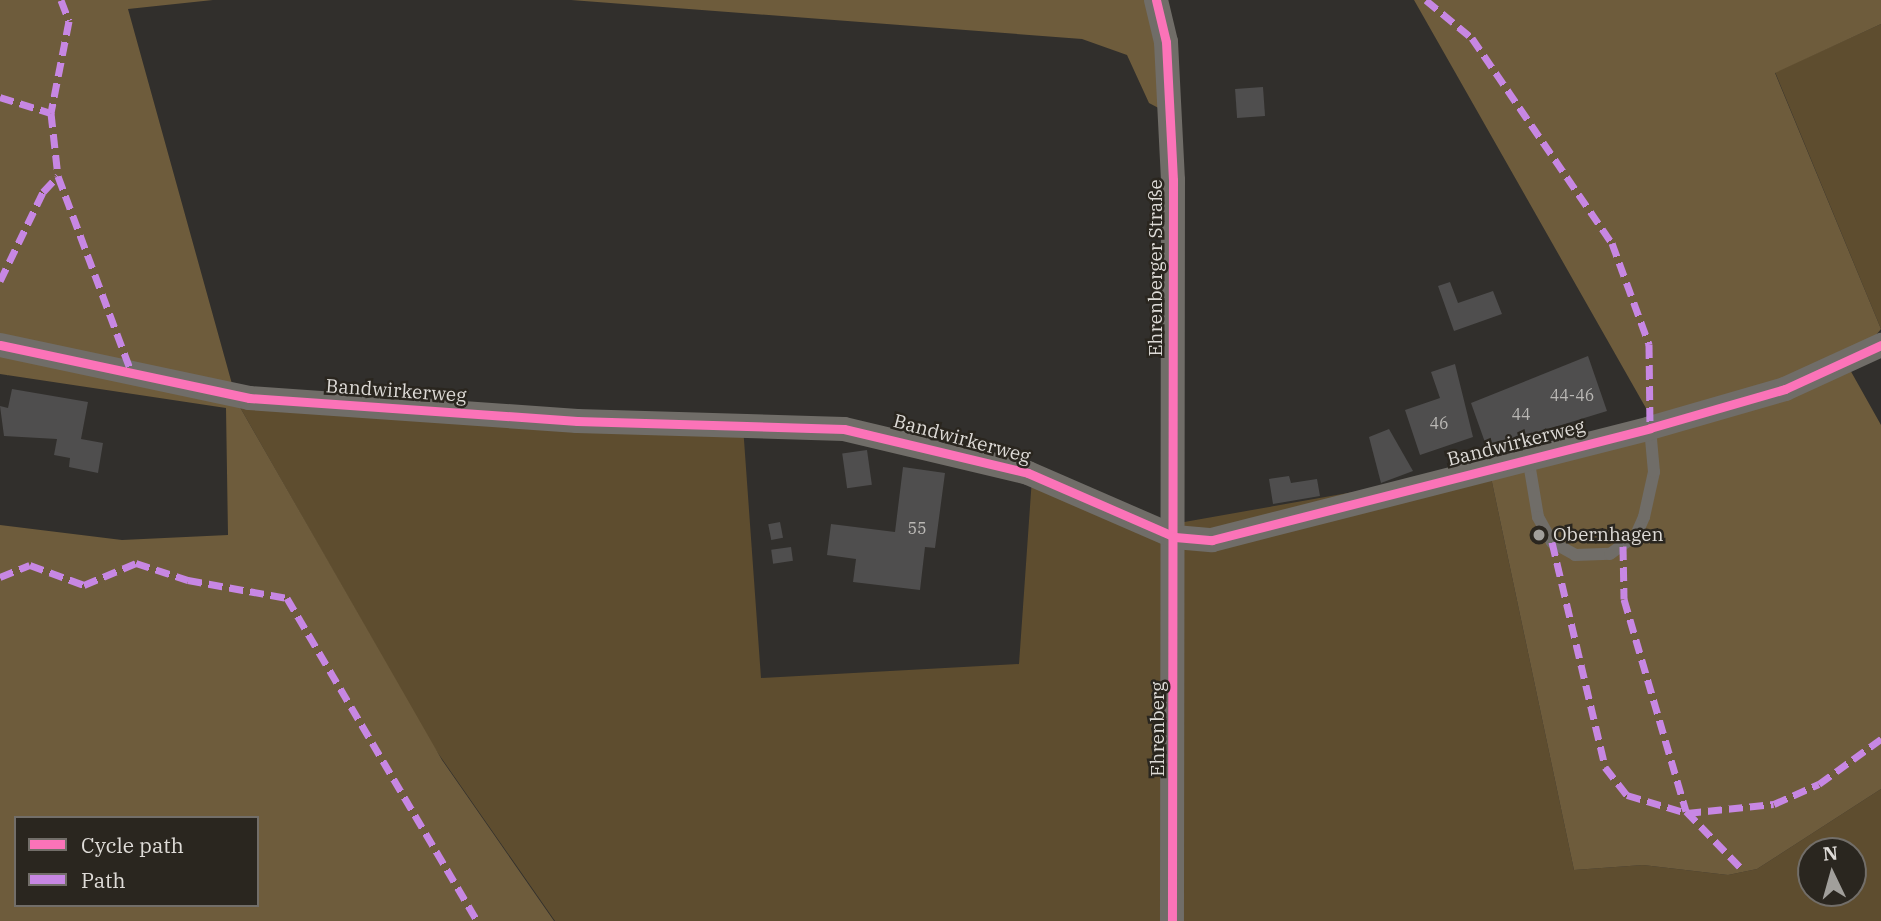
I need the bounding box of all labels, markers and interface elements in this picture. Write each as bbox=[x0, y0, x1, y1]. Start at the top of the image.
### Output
street label: Ehrenberger Straße bbox=[1145, 179, 1167, 357]
street label: Bandwirkerweg bbox=[325, 375, 467, 407]
house number: 44-46 bbox=[1550, 385, 1594, 405]
house number: 44 bbox=[1511, 404, 1531, 424]
street label: Bandwirkerweg bbox=[891, 410, 1033, 468]
house number: 46 bbox=[1429, 413, 1449, 433]
street label: Bandwirkerweg bbox=[1445, 415, 1587, 471]
house number: 55 bbox=[907, 518, 927, 538]
place label: Obernhagen bbox=[1553, 524, 1664, 546]
marker: Obernhagen bbox=[1531, 527, 1547, 543]
street label: Ehrenberg bbox=[1147, 681, 1169, 777]
legend bbox=[14, 816, 259, 907]
text: Cycle path bbox=[81, 831, 184, 859]
north arrow bbox=[1797, 837, 1867, 907]
text: N bbox=[1822, 840, 1839, 866]
text: Path bbox=[81, 866, 126, 894]

